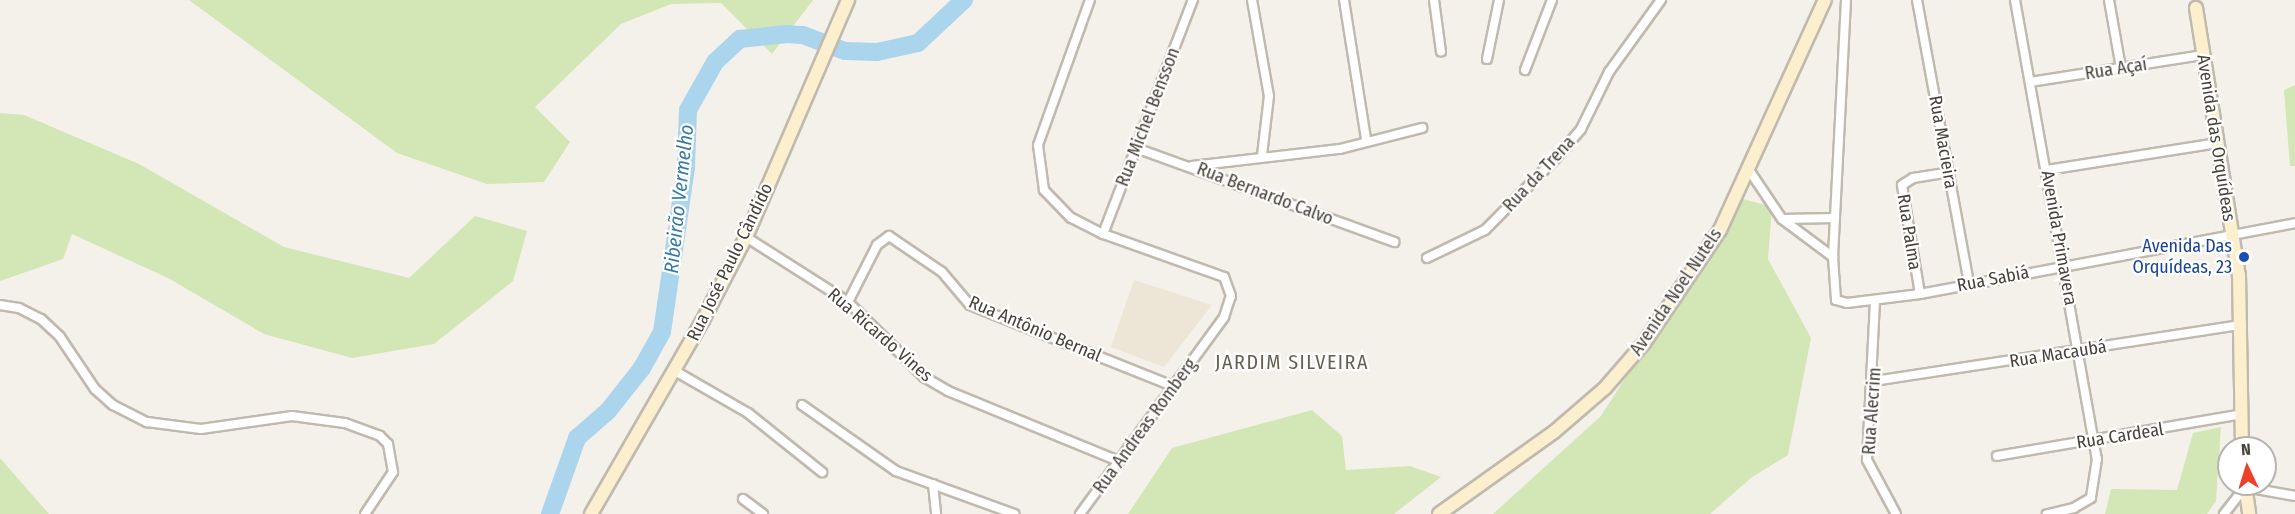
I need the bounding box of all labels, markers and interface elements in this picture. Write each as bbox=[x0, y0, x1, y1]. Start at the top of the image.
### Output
street label: Rua Michel Bensson bbox=[1112, 44, 1184, 190]
street label: Rua Açaí bbox=[2083, 53, 2149, 85]
street label: Avenida das Orquídeas bbox=[2192, 53, 2240, 223]
street label: Rua Macieira bbox=[1924, 94, 1962, 190]
water label: Ribeirão Vermelho bbox=[659, 123, 699, 275]
street label: Rua da Trena bbox=[1498, 132, 1580, 216]
street label: Rua Bernardo Calvo bbox=[1194, 158, 1336, 230]
street label: Avenida Primavera bbox=[2036, 169, 2082, 307]
street label: Rua José Paulo Cândido bbox=[682, 179, 778, 345]
street label: Rua Palma bbox=[1892, 192, 1926, 272]
street label: Avenida Noel Nutels bbox=[1626, 224, 1726, 360]
place label: Avenida Das Orquídeas, 23 bbox=[2133, 236, 2232, 278]
marker: Avenida Das Orquídeas, 23 bbox=[2237, 250, 2251, 264]
street label: Rua Sabiá bbox=[1955, 261, 2031, 297]
street label: Rua Ricardo Vines bbox=[823, 284, 937, 386]
street label: Rua Antônio Bernal bbox=[965, 291, 1105, 367]
street label: Rua Macaubá bbox=[2008, 336, 2108, 372]
district label: JARDIM SILVEIRA bbox=[1215, 350, 1369, 374]
street label: Rua Andreas Romberg bbox=[1089, 354, 1201, 498]
street label: Rua Alecrim bbox=[1858, 367, 1886, 455]
street label: Rua Cardeal bbox=[2075, 418, 2165, 454]
north arrow bbox=[2217, 436, 2277, 496]
text: N bbox=[2240, 440, 2251, 459]

